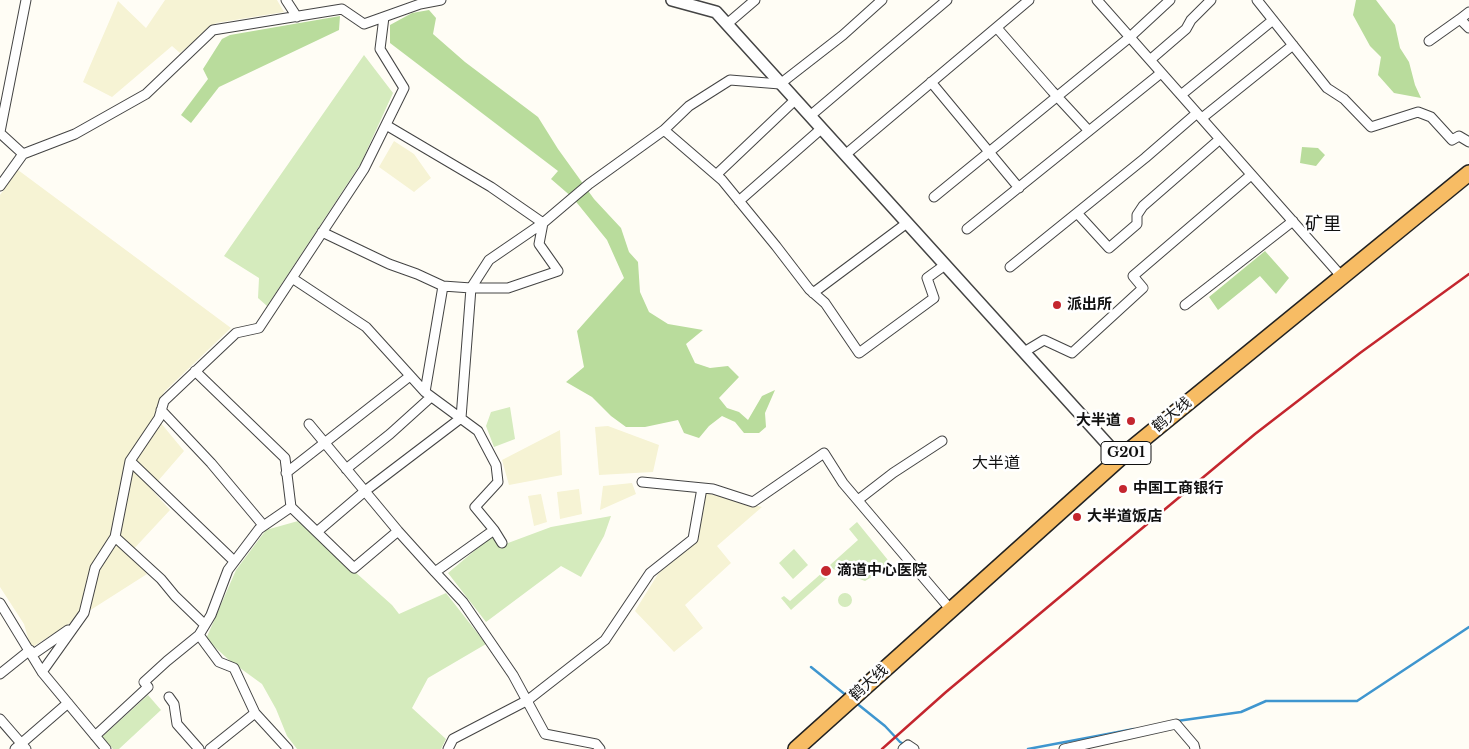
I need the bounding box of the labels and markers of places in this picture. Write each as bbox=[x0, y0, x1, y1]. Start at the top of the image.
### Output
place label: 派出所 bbox=[1067, 296, 1112, 314]
marker: 派出所 bbox=[1051, 299, 1063, 311]
place label: 大半道 bbox=[1076, 412, 1121, 430]
marker: 大半道 bbox=[1125, 415, 1137, 427]
place label: 中国工商银行 bbox=[1133, 480, 1223, 498]
marker: 中国工商银行 bbox=[1117, 483, 1129, 495]
place label: 大半道饭店 bbox=[1087, 508, 1162, 526]
marker: 大半道饭店 bbox=[1071, 511, 1083, 523]
place label: 滴道中心医院 bbox=[837, 562, 927, 580]
marker: 滴道中心医院 bbox=[819, 564, 833, 578]

